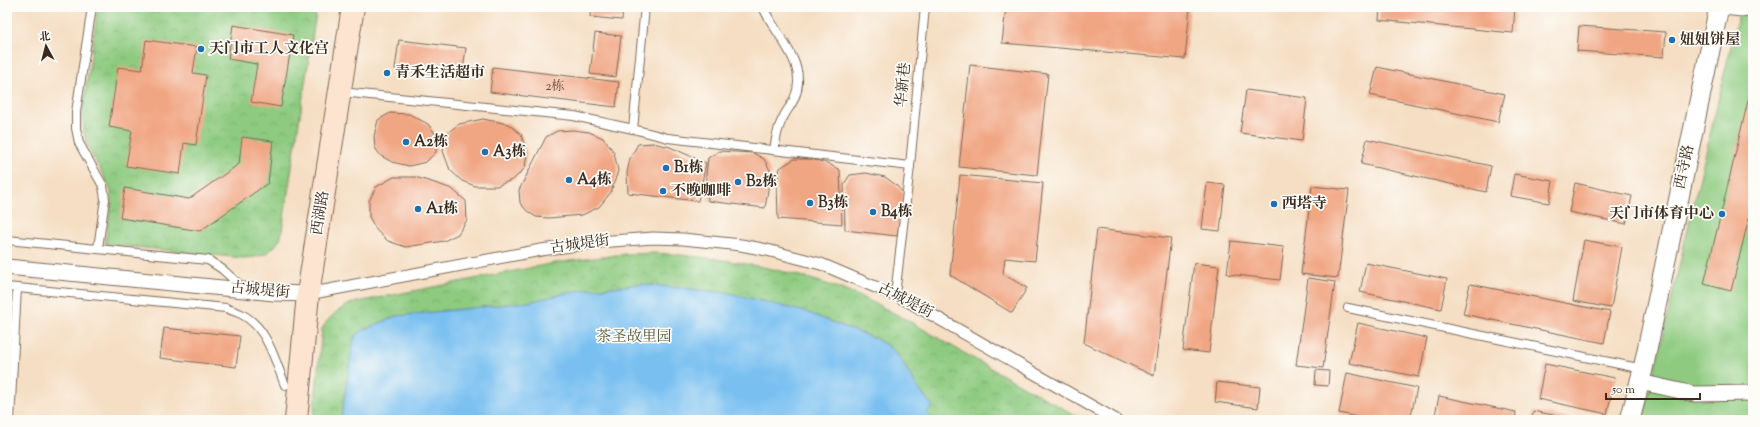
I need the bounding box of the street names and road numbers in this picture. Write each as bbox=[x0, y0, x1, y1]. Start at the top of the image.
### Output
street label: 华新巷 bbox=[892, 62, 916, 108]
street label: 西寺路 bbox=[1670, 143, 1700, 191]
street label: 西湖路 bbox=[307, 189, 335, 237]
street label: 古城堤街 bbox=[549, 230, 611, 260]
street label: 古城堤街 bbox=[229, 278, 291, 304]
street label: 古城堤街 bbox=[873, 278, 937, 324]

